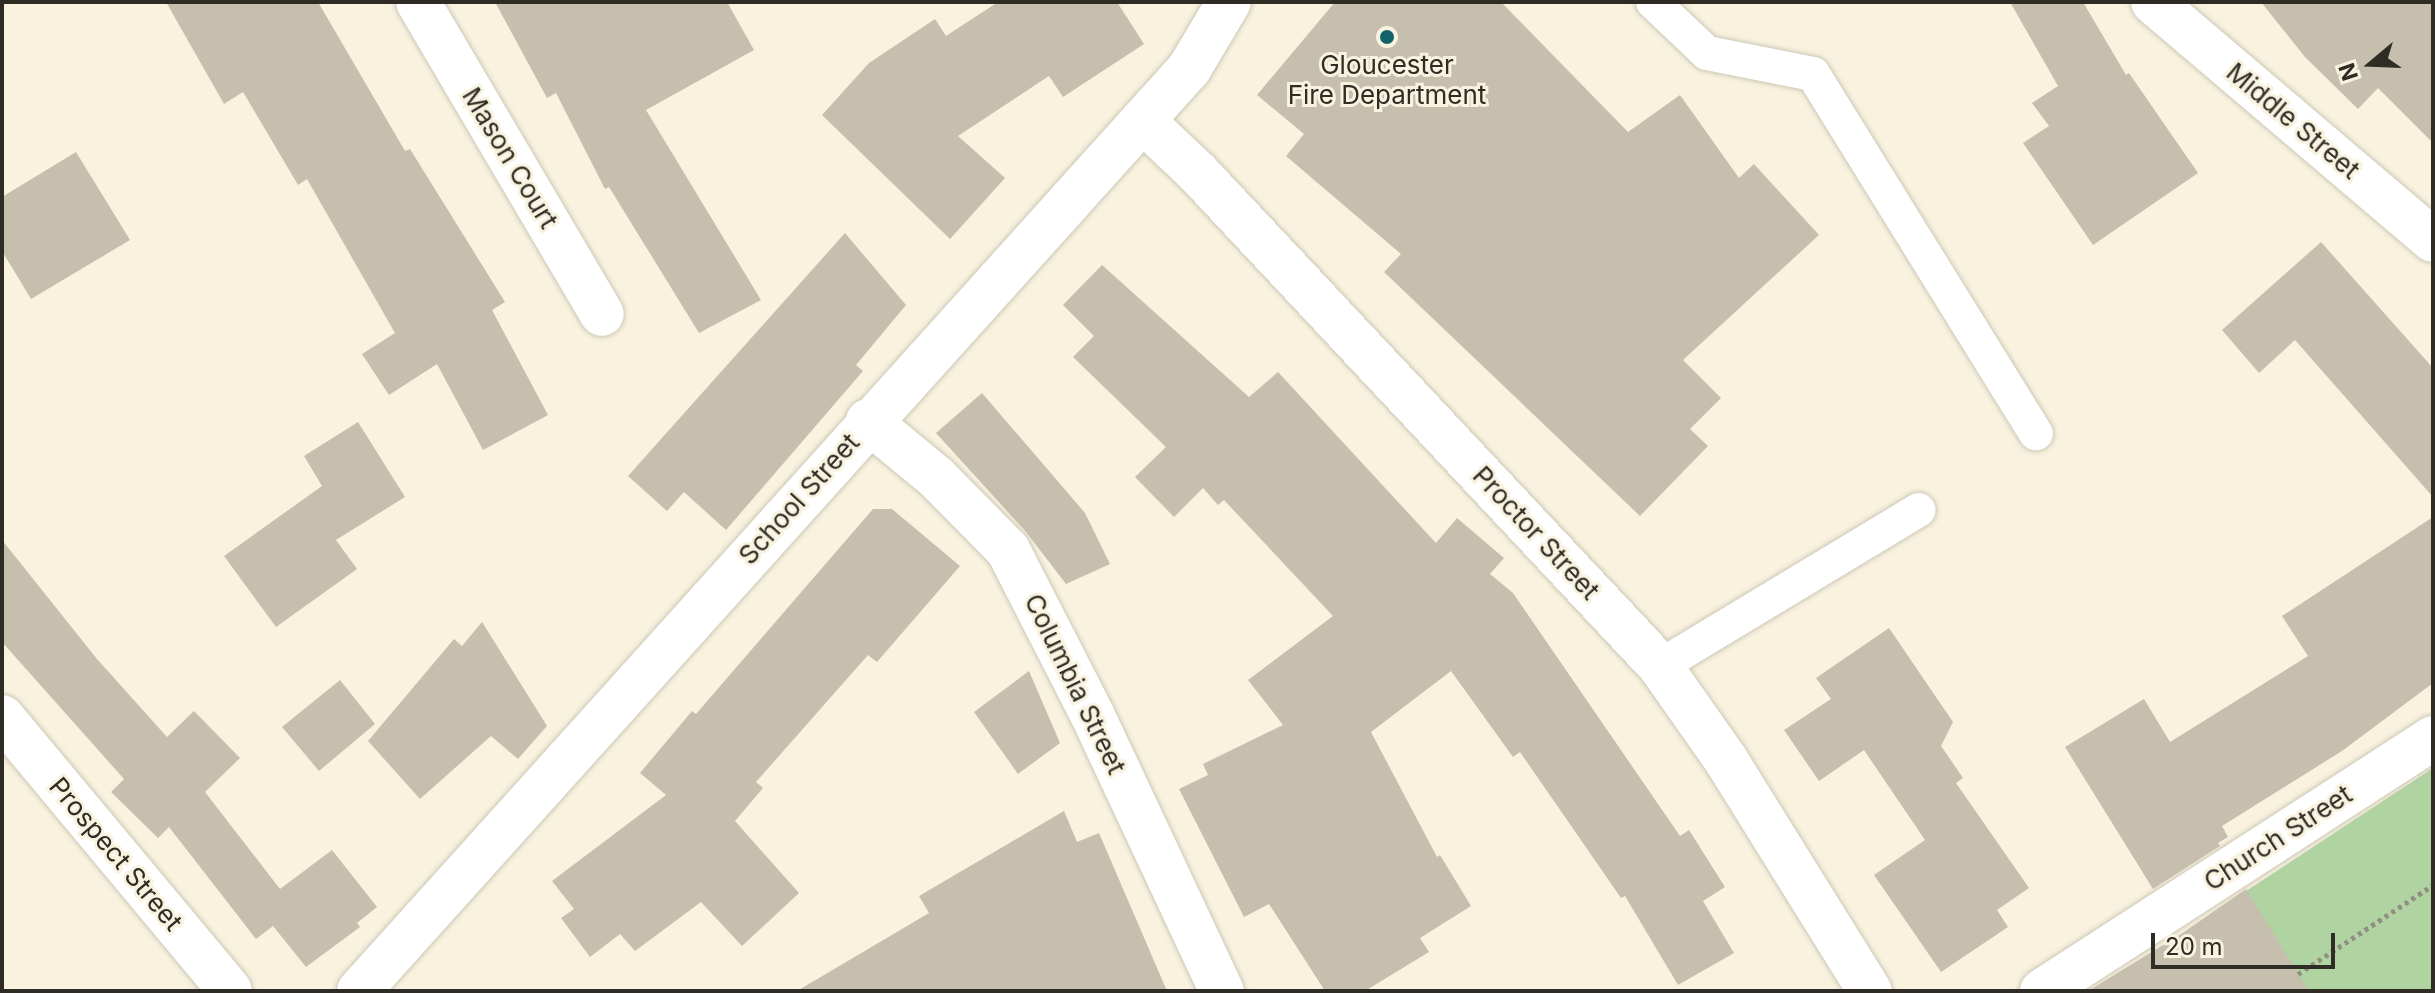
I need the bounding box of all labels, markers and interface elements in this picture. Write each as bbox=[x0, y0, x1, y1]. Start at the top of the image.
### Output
north arrow bbox=[2331, 24, 2411, 104]
marker: Gloucester Fire Department bbox=[1378, 28, 1396, 46]
place label: Gloucester Fire Department bbox=[1288, 49, 1486, 110]
street label: Middle Street bbox=[2220, 56, 2366, 186]
text: N bbox=[2333, 60, 2363, 84]
street label: Mason Court bbox=[456, 82, 564, 234]
street label: School Street bbox=[732, 427, 866, 571]
street label: Proctor Street bbox=[1466, 460, 1606, 606]
street label: Columbia Street bbox=[1018, 589, 1132, 779]
street label: Prospect Street bbox=[43, 771, 189, 937]
street label: Church Street bbox=[2198, 779, 2358, 897]
scale bar bbox=[2155, 917, 2339, 967]
text: 20 m bbox=[2165, 932, 2223, 961]

